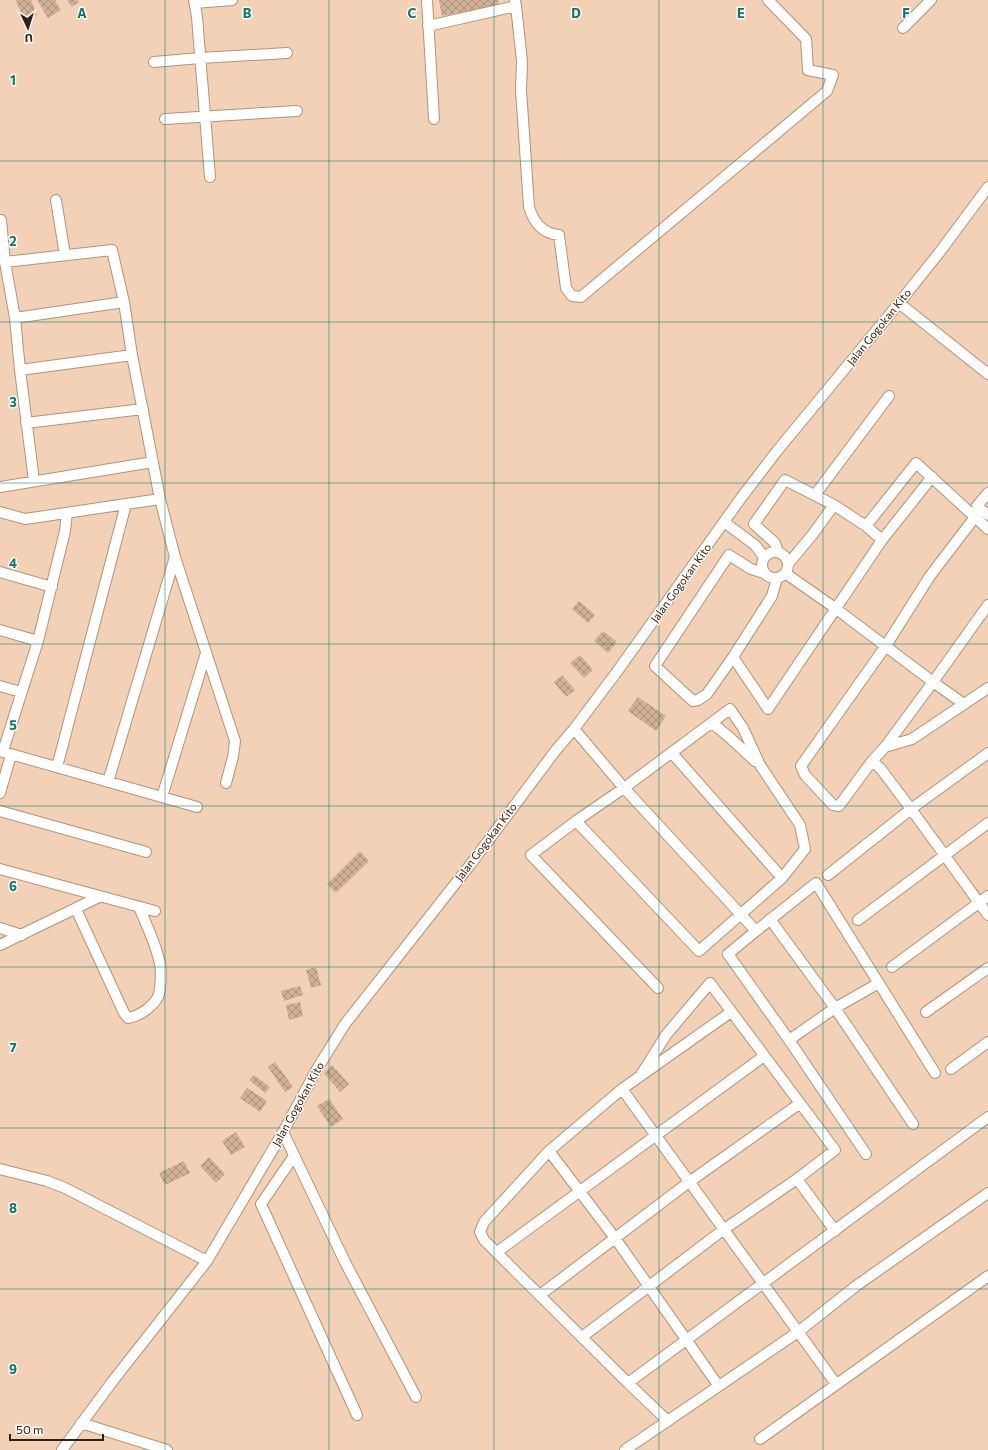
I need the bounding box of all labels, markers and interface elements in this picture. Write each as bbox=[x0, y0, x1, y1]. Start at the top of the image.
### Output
text: A bbox=[77, 5, 87, 21]
text: B bbox=[243, 5, 252, 21]
text: C bbox=[408, 5, 417, 21]
text: D bbox=[571, 5, 581, 21]
text: E bbox=[737, 5, 745, 21]
text: F bbox=[902, 5, 910, 21]
north arrow bbox=[8, 8, 48, 48]
text: U bbox=[24, 32, 33, 45]
text: 1 bbox=[10, 72, 16, 88]
text: 2 bbox=[9, 233, 17, 249]
street label: Jalan Gogokan Kito bbox=[844, 286, 914, 368]
text: 3 bbox=[9, 394, 17, 410]
street label: Jalan Gogokan Kito bbox=[648, 540, 715, 625]
text: 4 bbox=[9, 555, 17, 571]
text: 5 bbox=[9, 717, 17, 733]
street label: Jalan Gogokan Kito bbox=[452, 800, 520, 884]
text: 6 bbox=[9, 878, 17, 894]
text: 7 bbox=[9, 1039, 17, 1055]
street label: Jalan Gogokan Kito bbox=[269, 1059, 327, 1149]
text: 8 bbox=[9, 1200, 17, 1216]
text: 9 bbox=[9, 1361, 17, 1377]
scale bar bbox=[10, 1416, 103, 1442]
text: 50 m bbox=[16, 1422, 44, 1436]

